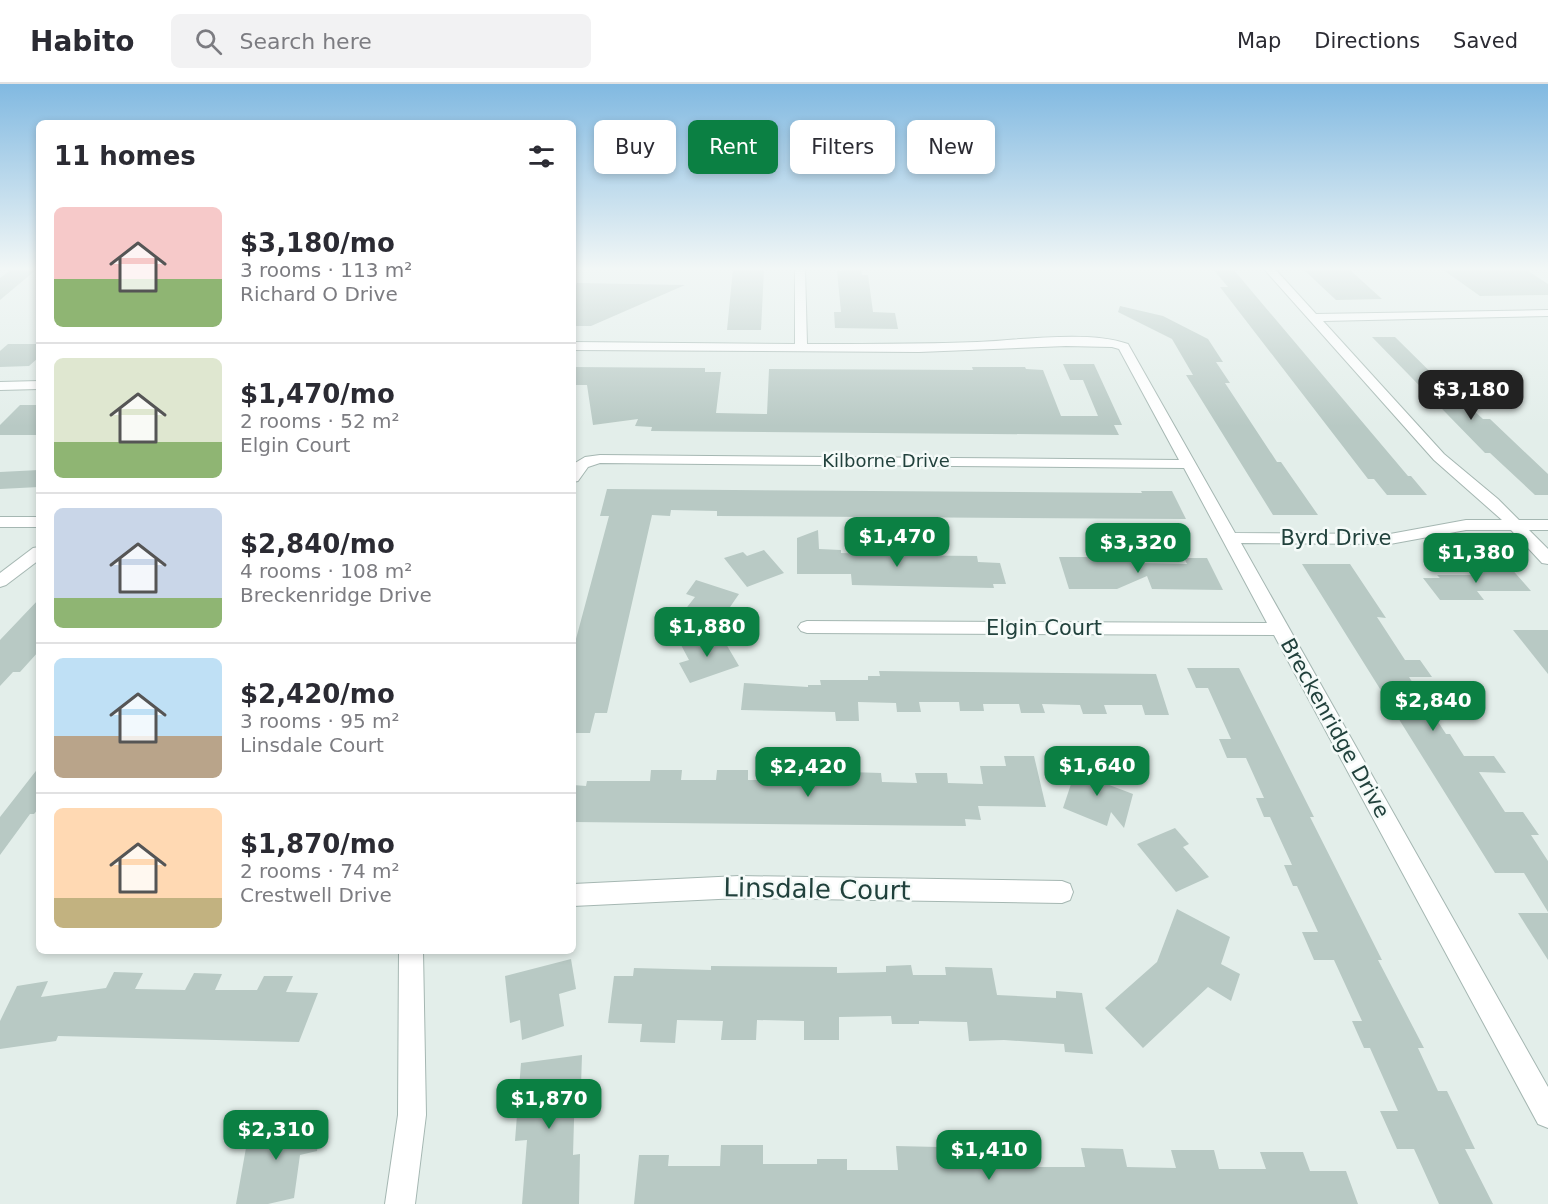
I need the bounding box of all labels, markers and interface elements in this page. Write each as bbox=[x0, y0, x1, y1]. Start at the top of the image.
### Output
search box bbox=[171, 14, 591, 68]
text: Habito bbox=[30, 25, 135, 58]
icon: search bbox=[192, 25, 225, 58]
text: Search here bbox=[240, 29, 372, 54]
text: Map bbox=[1237, 29, 1281, 53]
text: Directions bbox=[1314, 29, 1420, 53]
text: Saved bbox=[1453, 29, 1518, 53]
chip: Buy bbox=[594, 120, 676, 174]
chip: Rent bbox=[688, 120, 778, 174]
chip: Filters bbox=[790, 120, 895, 174]
chip: New bbox=[907, 120, 995, 174]
icon: filters bbox=[525, 140, 558, 173]
text: 11 homes bbox=[54, 141, 196, 171]
text: $3,180/mo bbox=[240, 228, 395, 258]
icon: home bbox=[102, 231, 174, 303]
text: 3 rooms · 113 m² bbox=[240, 258, 412, 282]
text: Richard O Drive bbox=[240, 282, 398, 306]
pin: $3,180 bbox=[1422, 370, 1520, 421]
text: $3,180 bbox=[1432, 377, 1510, 401]
text: $1,470/mo bbox=[240, 379, 395, 409]
icon: home bbox=[102, 382, 174, 454]
text: 2 rooms · 52 m² bbox=[240, 409, 400, 433]
text: Elgin Court bbox=[240, 433, 350, 457]
street label: Kilborne Drive bbox=[822, 450, 950, 471]
pin: $1,470 bbox=[848, 517, 946, 568]
pin: $3,320 bbox=[1089, 523, 1187, 574]
text: $1,470 bbox=[858, 524, 936, 548]
street label: Byrd Drive bbox=[1280, 526, 1392, 550]
text: $2,840/mo bbox=[240, 529, 395, 559]
text: $3,320 bbox=[1099, 530, 1177, 554]
icon: home bbox=[102, 532, 174, 604]
pin: $1,380 bbox=[1427, 533, 1525, 584]
text: $1,380 bbox=[1437, 540, 1515, 564]
text: 4 rooms · 108 m² bbox=[240, 559, 412, 583]
text: Breckenridge Drive bbox=[240, 583, 432, 607]
pin: $1,880 bbox=[658, 607, 756, 658]
text: $1,880 bbox=[668, 614, 746, 638]
street label: Elgin Court bbox=[986, 616, 1102, 640]
street label: Breckenridge Drive bbox=[1276, 634, 1394, 822]
text: $2,420/mo bbox=[240, 679, 395, 709]
pin: $2,840 bbox=[1384, 681, 1482, 732]
icon: home bbox=[102, 682, 174, 754]
text: $2,840 bbox=[1394, 688, 1472, 712]
text: 3 rooms · 95 m² bbox=[240, 709, 400, 733]
text: Linsdale Court bbox=[240, 733, 384, 757]
pin: $1,640 bbox=[1048, 746, 1146, 797]
pin: $2,420 bbox=[759, 747, 857, 798]
text: $1,640 bbox=[1058, 753, 1136, 777]
text: $2,420 bbox=[769, 754, 847, 778]
text: $1,870/mo bbox=[240, 829, 395, 859]
icon: home bbox=[102, 832, 174, 904]
text: 2 rooms · 74 m² bbox=[240, 859, 400, 883]
street label: Linsdale Court bbox=[723, 872, 911, 906]
text: Crestwell Drive bbox=[240, 883, 392, 907]
pin: $1,870 bbox=[500, 1079, 598, 1130]
text: $1,870 bbox=[510, 1086, 588, 1110]
pin: $2,310 bbox=[227, 1110, 325, 1161]
text: $2,310 bbox=[237, 1117, 315, 1141]
pin: $1,410 bbox=[940, 1130, 1038, 1181]
text: $1,410 bbox=[950, 1137, 1028, 1161]

